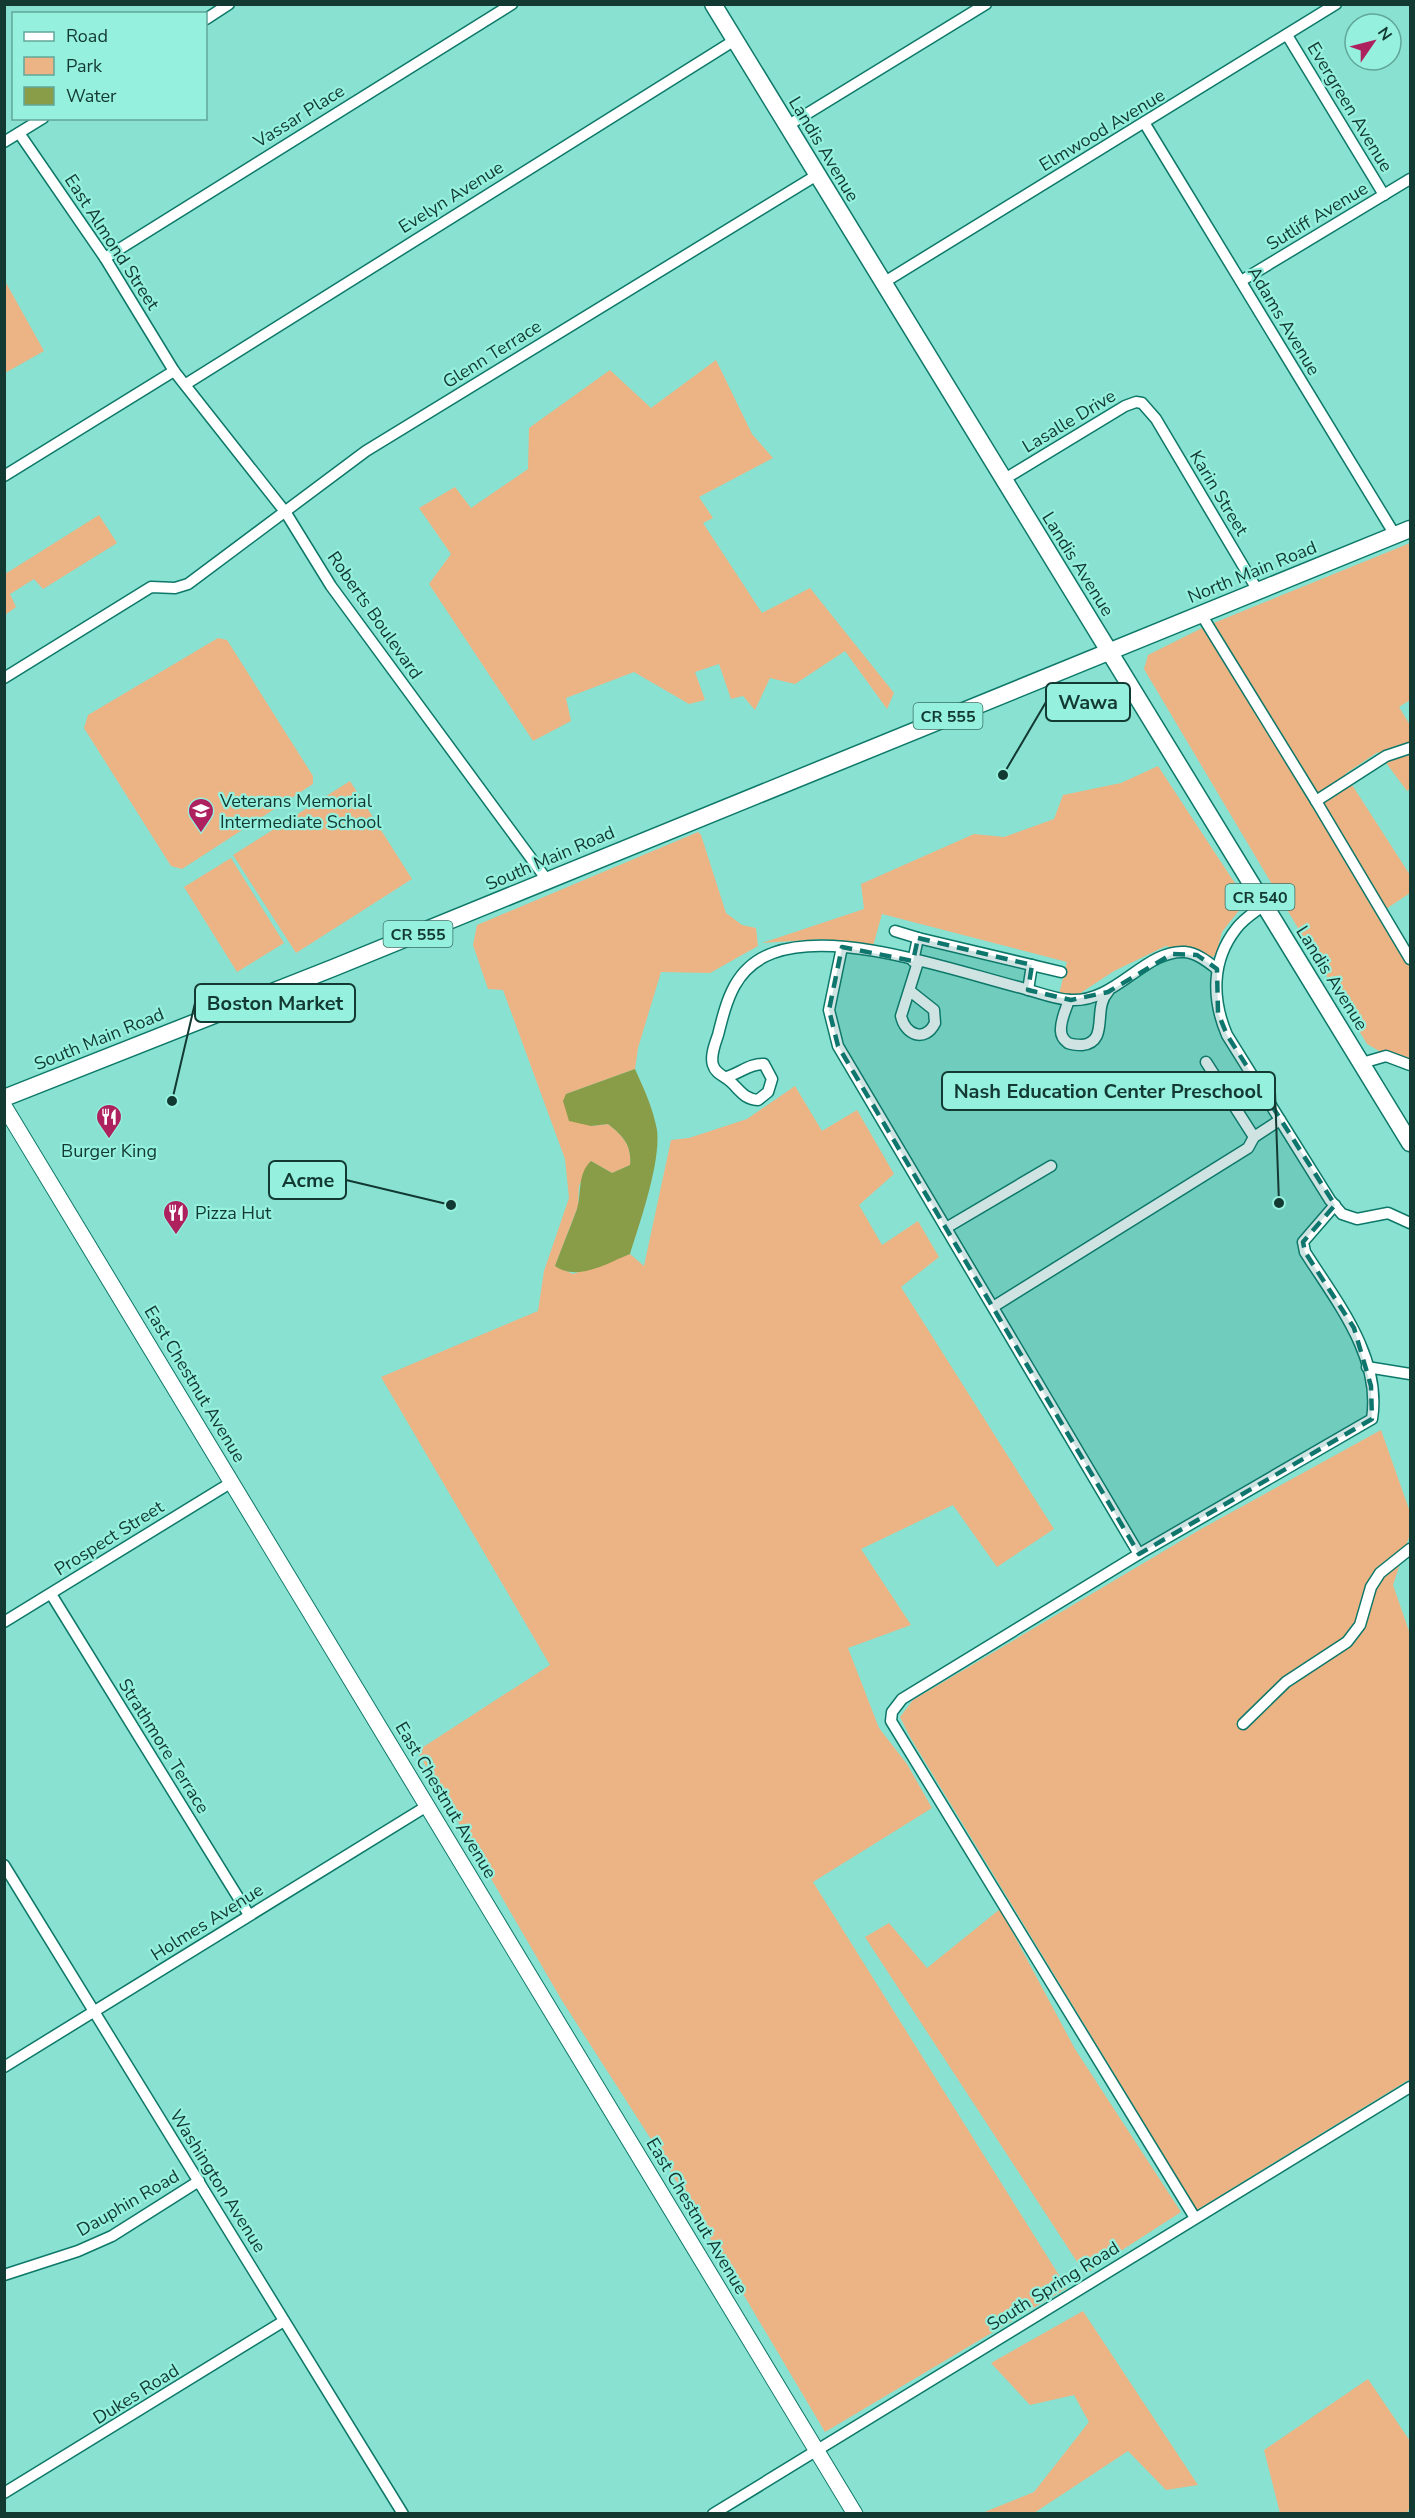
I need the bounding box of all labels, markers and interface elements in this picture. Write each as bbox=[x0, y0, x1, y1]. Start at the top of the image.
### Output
legend bbox=[12, 12, 207, 120]
north arrow bbox=[1343, 12, 1403, 72]
text: N bbox=[1372, 23, 1397, 45]
text: Road bbox=[66, 24, 108, 48]
street label: Evergreen Avenue bbox=[1302, 38, 1398, 176]
text: Park bbox=[66, 54, 103, 78]
street label: Vassar Place bbox=[248, 79, 349, 154]
street label: Elmwood Avenue bbox=[1035, 83, 1169, 177]
text: Water bbox=[66, 84, 117, 108]
street label: Landis Avenue bbox=[783, 92, 865, 206]
street label: Evelyn Avenue bbox=[394, 155, 508, 239]
street label: East Almond Street bbox=[59, 169, 165, 315]
street label: Sutliff Avenue bbox=[1262, 176, 1372, 256]
street label: Adams Avenue bbox=[1242, 262, 1326, 380]
street label: Glenn Terrace bbox=[438, 314, 546, 394]
street label: Lasalle Drive bbox=[1018, 384, 1120, 458]
street label: Karin Street bbox=[1184, 446, 1254, 541]
street label: Landis Avenue bbox=[1036, 507, 1120, 621]
street label: North Main Road bbox=[1184, 535, 1320, 609]
street label: Roberts Boulevard bbox=[322, 546, 428, 684]
callout: Wawa bbox=[1046, 683, 1130, 721]
text: Wawa bbox=[1058, 689, 1118, 716]
road number: CR 555 bbox=[914, 703, 982, 729]
place label: Veterans Memorial Intermediate School bbox=[219, 789, 382, 834]
school or university icon: Veterans Memorial Intermediate School bbox=[186, 796, 216, 834]
street label: South Main Road bbox=[482, 820, 618, 896]
road number: CR 540 bbox=[1226, 884, 1294, 910]
road number: CR 555 bbox=[384, 921, 452, 947]
street label: Landis Avenue bbox=[1290, 921, 1374, 1035]
callout: Boston Market bbox=[195, 984, 355, 1022]
text: Boston Market bbox=[207, 990, 343, 1017]
street label: South Main Road bbox=[30, 1002, 168, 1076]
callout: Nash Education Center Preschool bbox=[942, 1072, 1275, 1110]
text: Nash Education Center Preschool bbox=[954, 1078, 1263, 1105]
restaurant icon: Burger King bbox=[94, 1102, 124, 1140]
place label: Burger King bbox=[61, 1139, 157, 1163]
callout: Acme bbox=[269, 1161, 346, 1199]
text: Acme bbox=[282, 1167, 334, 1194]
restaurant icon: Pizza Hut bbox=[161, 1198, 191, 1236]
place label: Pizza Hut bbox=[195, 1201, 272, 1225]
street label: East Chestnut Avenue bbox=[139, 1301, 251, 1467]
street label: Prospect Street bbox=[50, 1494, 169, 1581]
street label: Strathmore Terrace bbox=[113, 1674, 215, 1818]
street label: East Chestnut Avenue bbox=[390, 1717, 502, 1883]
street label: Holmes Avenue bbox=[146, 1878, 268, 1966]
street label: Washington Avenue bbox=[164, 2105, 272, 2257]
street label: East Chestnut Avenue bbox=[641, 2133, 753, 2299]
street label: Dauphin Road bbox=[72, 2164, 184, 2242]
street label: South Spring Road bbox=[982, 2236, 1124, 2336]
street label: Dukes Road bbox=[89, 2358, 183, 2430]

